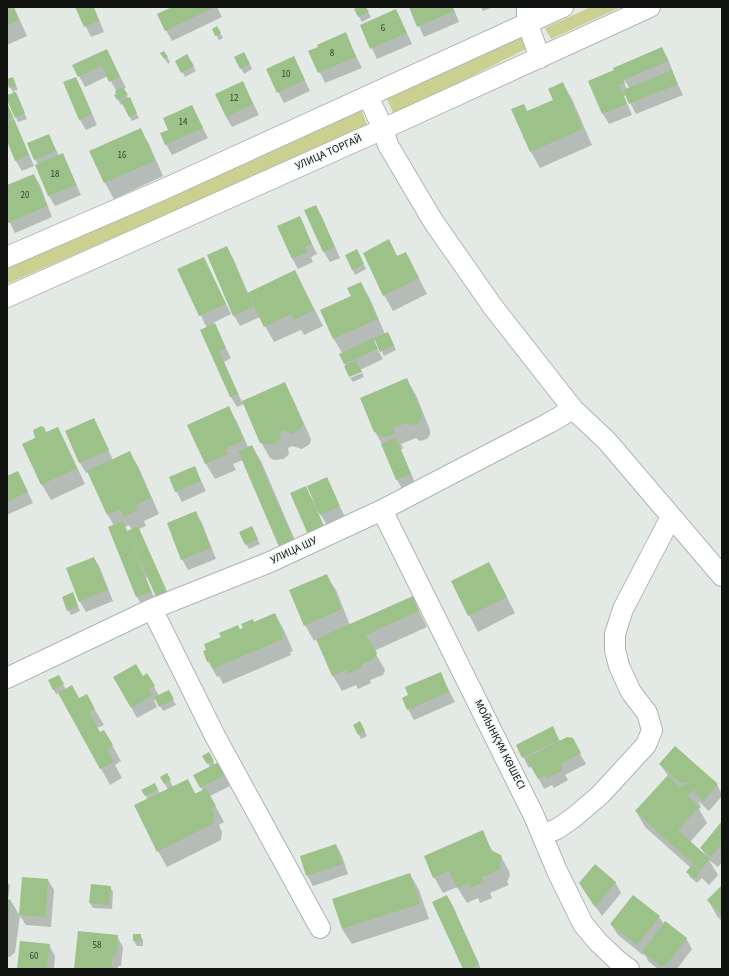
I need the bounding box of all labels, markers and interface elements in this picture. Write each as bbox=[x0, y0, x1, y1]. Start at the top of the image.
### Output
house number: 6 bbox=[381, 24, 385, 34]
house number: 8 bbox=[330, 49, 334, 59]
house number: 10 bbox=[282, 70, 290, 80]
house number: 12 bbox=[230, 94, 238, 104]
house number: 14 bbox=[179, 118, 187, 128]
street label: УЛИЦА ТОРГАЙ bbox=[294, 132, 364, 174]
house number: 16 bbox=[118, 151, 126, 161]
house number: 18 bbox=[51, 170, 59, 180]
house number: 20 bbox=[21, 191, 29, 201]
street label: УЛИЦА ШУ bbox=[269, 535, 319, 567]
street label: МОЙЫНҚҰМ КӨШЕСІ bbox=[471, 698, 527, 792]
house number: 58 bbox=[93, 941, 101, 951]
house number: 60 bbox=[30, 952, 38, 962]

